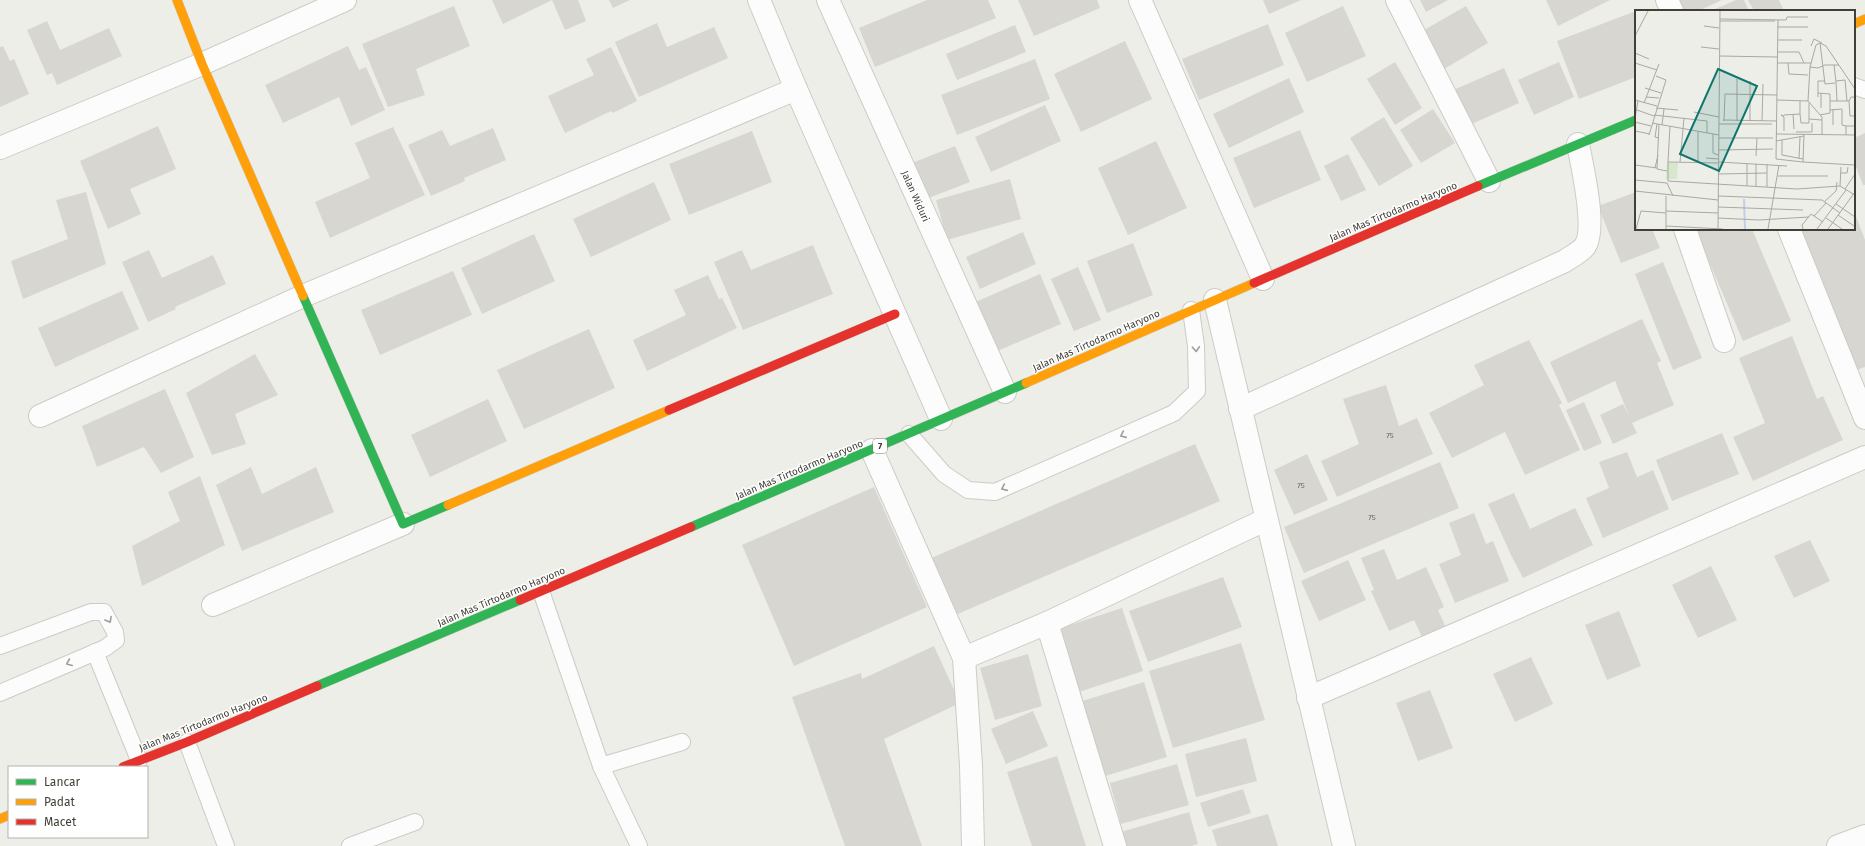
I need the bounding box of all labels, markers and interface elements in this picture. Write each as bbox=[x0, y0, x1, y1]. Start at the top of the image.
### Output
inset map bbox=[1635, 10, 1855, 230]
street label: Jalan Widuri bbox=[898, 169, 932, 224]
street label: Jalan Mas Tirtodarmo Haryono bbox=[1328, 179, 1459, 244]
street label: Jalan Mas Tirtodarmo Haryono bbox=[1031, 307, 1162, 374]
one-way arrow bbox=[1191, 346, 1200, 352]
one-way arrow bbox=[1120, 430, 1127, 438]
house number: 75 bbox=[1386, 431, 1394, 440]
street label: Jalan Mas Tirtodarmo Haryono bbox=[734, 437, 865, 502]
road number: 7 bbox=[873, 439, 887, 453]
house number: 75 bbox=[1297, 481, 1305, 490]
one-way arrow bbox=[1001, 483, 1009, 491]
house number: 75 bbox=[1368, 513, 1376, 522]
street label: Jalan Mas Tirtodarmo Haryono bbox=[436, 564, 567, 629]
one-way arrow bbox=[104, 616, 111, 623]
one-way arrow bbox=[66, 658, 74, 666]
street label: Jalan Mas Tirtodarmo Haryono bbox=[137, 692, 270, 754]
legend bbox=[8, 766, 148, 838]
text: Lancar bbox=[44, 775, 81, 789]
text: Padat bbox=[44, 795, 76, 809]
text: Macet bbox=[44, 815, 77, 829]

